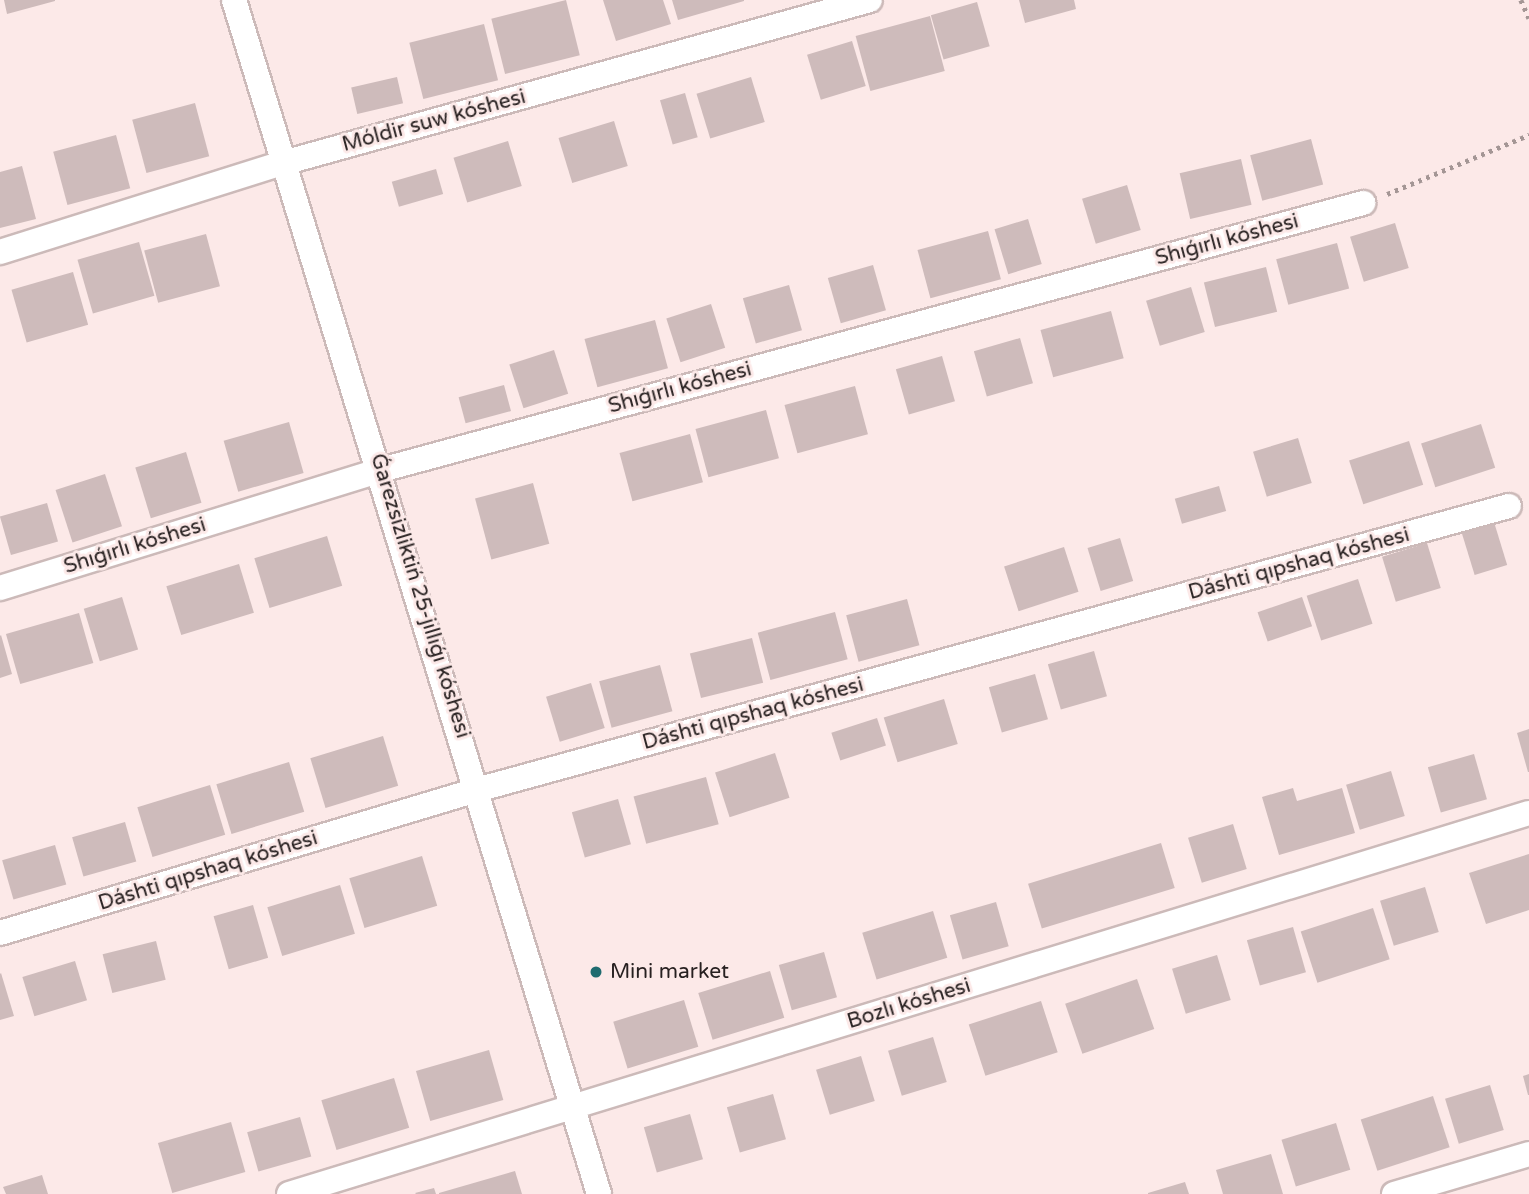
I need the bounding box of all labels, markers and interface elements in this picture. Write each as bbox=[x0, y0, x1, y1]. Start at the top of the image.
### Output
street label: Móldir suw kóshesi bbox=[339, 84, 529, 158]
street label: Shıǵırlı kóshesi bbox=[1153, 209, 1301, 271]
street label: Shıǵırlı kóshesi bbox=[606, 357, 754, 419]
street label: Ǵarezsizliktiń 25-jıllıǵı kóshesi bbox=[365, 451, 475, 741]
street label: Shıǵırlı kóshesi bbox=[61, 512, 209, 580]
street label: Dáshti qıpshaq kóshesi bbox=[1186, 522, 1412, 606]
street label: Dáshti qıpshaq kóshesi bbox=[640, 672, 866, 756]
street label: Dáshti qıpshaq kóshesi bbox=[95, 826, 321, 916]
place label: Mini market bbox=[610, 959, 729, 985]
marker: Mini market bbox=[588, 964, 604, 980]
street label: Bozlı kóshesi bbox=[844, 973, 974, 1035]

